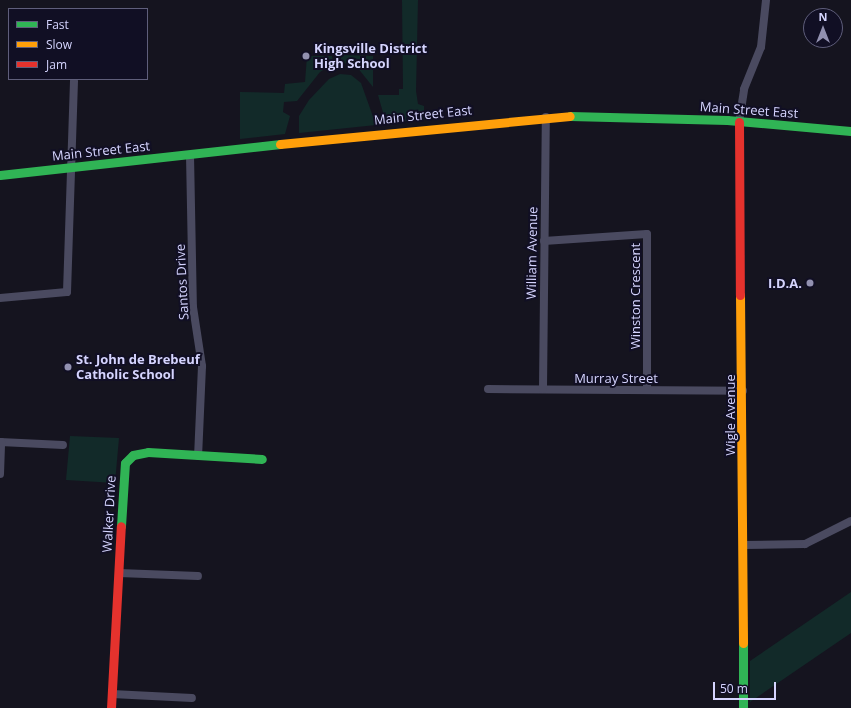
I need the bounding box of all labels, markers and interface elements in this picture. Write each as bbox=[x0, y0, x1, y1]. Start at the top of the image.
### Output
legend bbox=[8, 8, 148, 80]
north arrow bbox=[803, 8, 843, 48]
text: N bbox=[819, 9, 827, 24]
text: Fast bbox=[46, 16, 69, 33]
text: Slow bbox=[46, 36, 72, 53]
place label: Kingsville District High School bbox=[314, 41, 427, 72]
marker: Kingsville District High School bbox=[301, 51, 311, 61]
text: Jam bbox=[46, 56, 67, 73]
street label: Main Street East bbox=[699, 99, 799, 121]
street label: Main Street East bbox=[373, 102, 473, 128]
street label: Main Street East bbox=[51, 138, 151, 164]
street label: William Avenue bbox=[523, 206, 541, 300]
street label: Winston Crescent bbox=[627, 243, 643, 349]
street label: Santos Drive bbox=[172, 244, 192, 320]
place label: I.D.A. bbox=[768, 275, 802, 291]
marker: I.D.A. bbox=[805, 278, 815, 288]
place label: St. John de Brebeuf Catholic School bbox=[76, 352, 200, 383]
marker: St. John de Brebeuf Catholic School bbox=[63, 362, 73, 372]
street label: Murray Street bbox=[574, 370, 658, 386]
street label: Wigle Avenue bbox=[722, 374, 738, 456]
street label: Walker Drive bbox=[99, 475, 119, 553]
scale bar bbox=[715, 674, 778, 700]
text: 50 m bbox=[720, 680, 748, 697]

